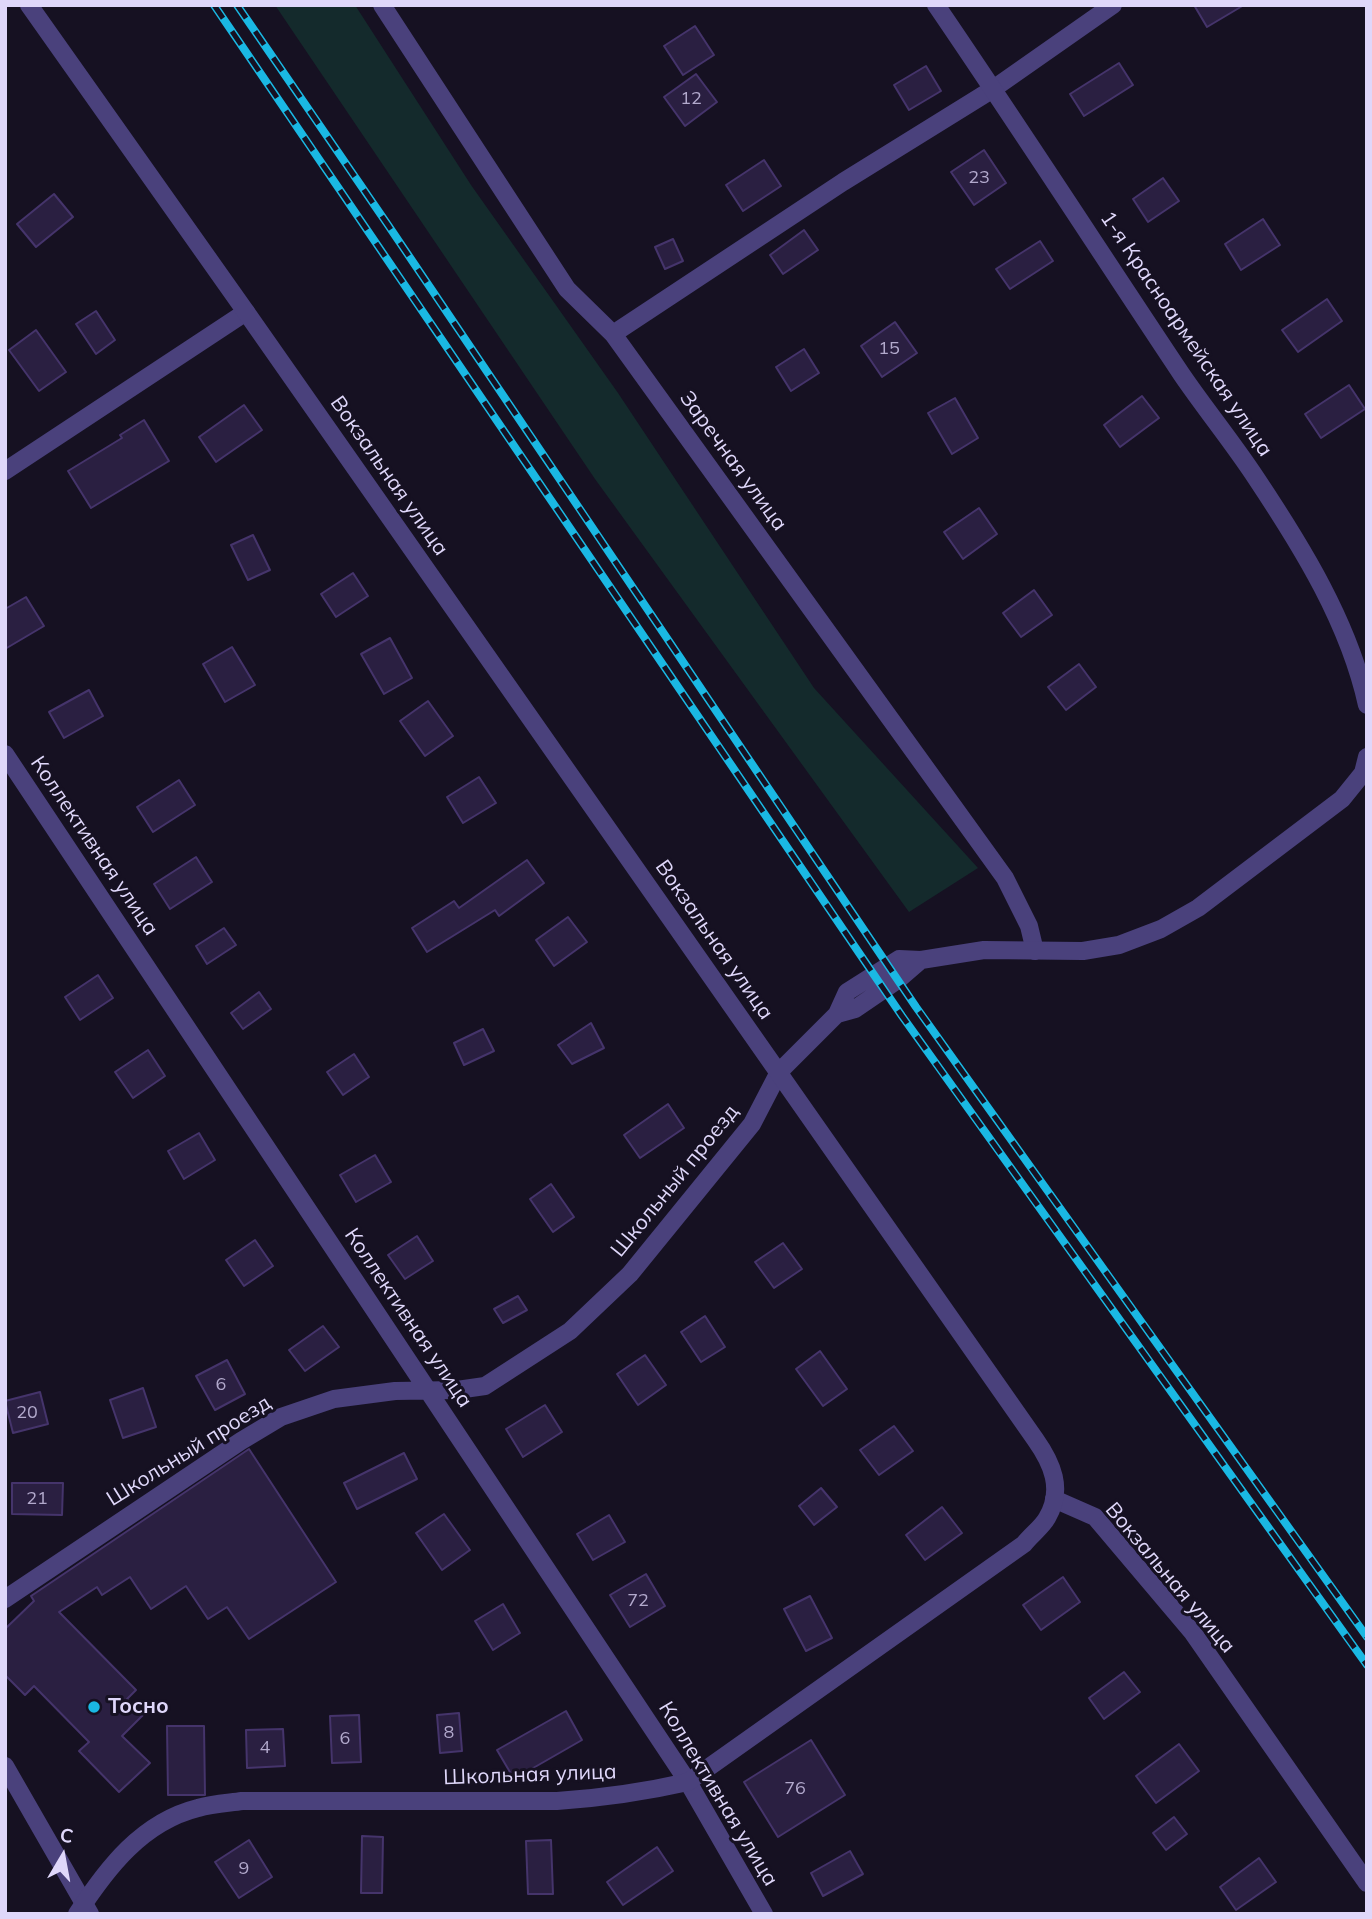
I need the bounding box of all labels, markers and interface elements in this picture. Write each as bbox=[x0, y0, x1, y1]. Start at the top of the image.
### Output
house number: 12 bbox=[680, 88, 702, 110]
house number: 23 bbox=[968, 167, 990, 189]
street label: 1-я Красноармейская улица bbox=[1094, 207, 1278, 461]
house number: 15 bbox=[878, 338, 900, 360]
street label: Заречная улица bbox=[674, 386, 792, 536]
street label: Вокзальная улица bbox=[325, 391, 453, 561]
street label: Коллективная улица bbox=[25, 752, 163, 940]
street label: Вокзальная улица bbox=[650, 855, 778, 1025]
street label: Школьный проезд bbox=[606, 1100, 744, 1262]
street label: Коллективная улица bbox=[339, 1224, 477, 1412]
house number: 6 bbox=[216, 1374, 226, 1396]
street label: Школьный проезд bbox=[102, 1390, 276, 1512]
house number: 20 bbox=[16, 1402, 38, 1424]
house number: 21 bbox=[26, 1488, 48, 1510]
street label: Вокзальная улица bbox=[1100, 1498, 1240, 1658]
house number: 72 bbox=[627, 1590, 649, 1612]
place label: Тосно bbox=[108, 1694, 169, 1720]
street label: Коллективная улица bbox=[653, 1697, 783, 1891]
marker: Тосно bbox=[86, 1699, 102, 1715]
house number: 8 bbox=[444, 1722, 454, 1744]
house number: 6 bbox=[340, 1728, 350, 1750]
house number: 4 bbox=[260, 1737, 270, 1759]
street label: Школьная улица bbox=[443, 1759, 617, 1791]
house number: 76 bbox=[784, 1778, 806, 1800]
north arrow bbox=[28, 1821, 98, 1891]
text: С bbox=[58, 1822, 75, 1848]
house number: 9 bbox=[239, 1858, 249, 1880]

